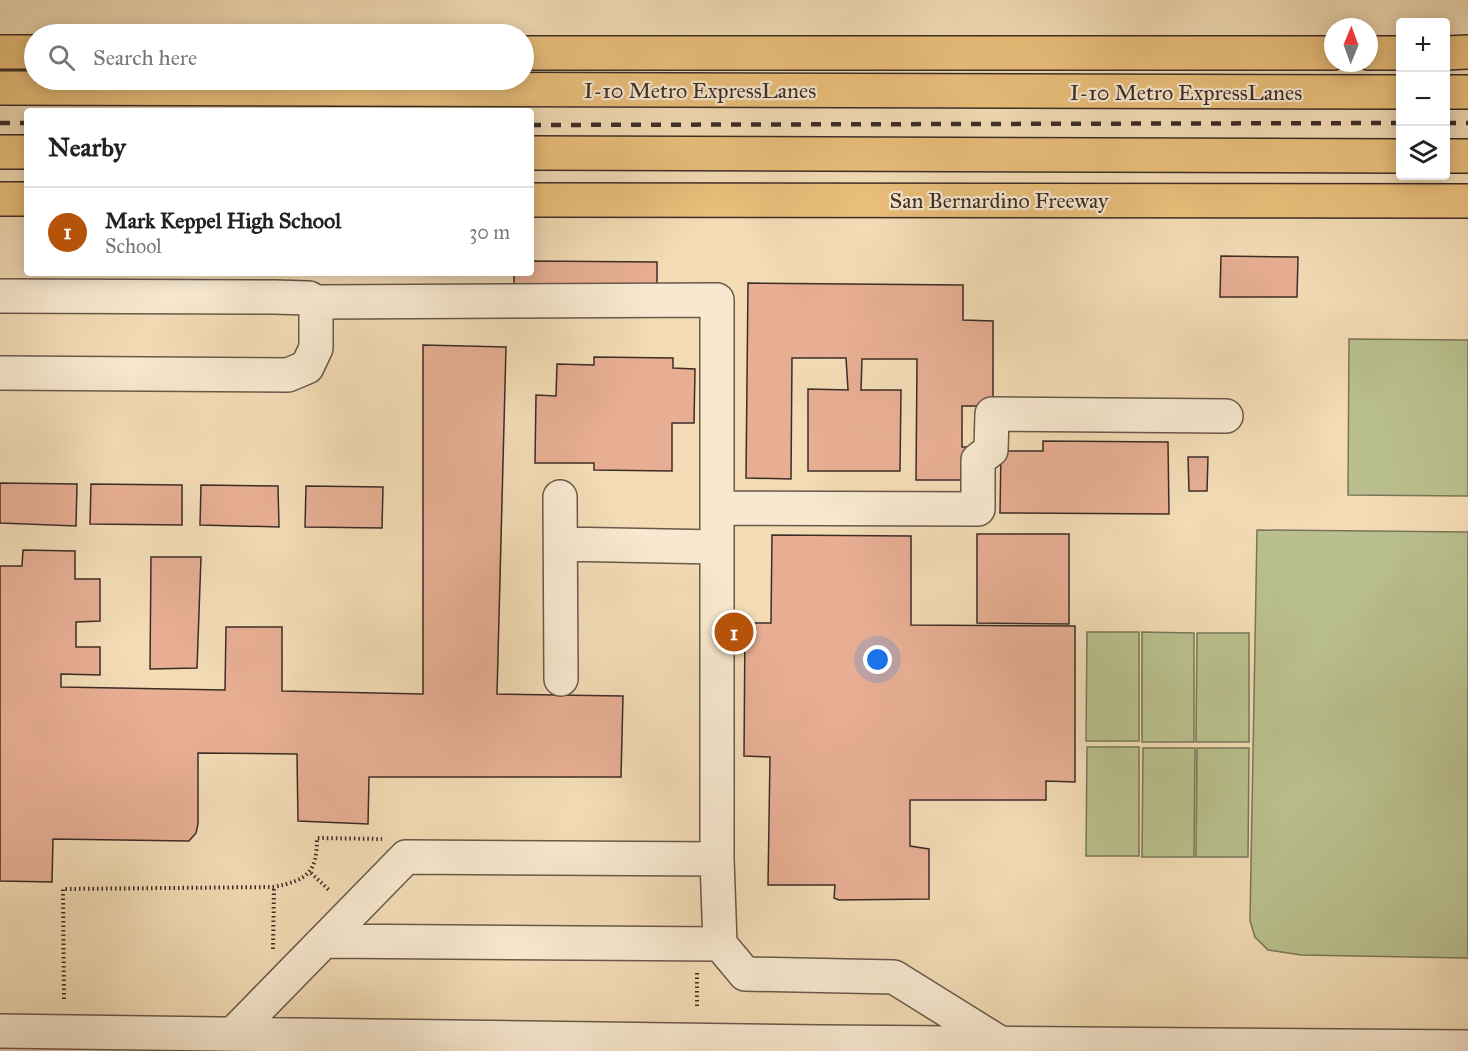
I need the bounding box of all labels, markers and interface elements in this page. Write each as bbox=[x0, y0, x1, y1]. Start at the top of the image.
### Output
north arrow bbox=[1324, 18, 1378, 72]
map controls bbox=[1396, 18, 1450, 180]
button: + bbox=[1396, 18, 1450, 72]
search box bbox=[24, 24, 534, 90]
icon: search bbox=[45, 41, 78, 74]
text: Search here bbox=[93, 44, 197, 71]
button: − bbox=[1396, 72, 1450, 126]
street label: I-10 Metro ExpressLanes bbox=[584, 77, 816, 104]
street label: I-10 Metro ExpressLanes bbox=[1070, 79, 1302, 106]
button: layers bbox=[1396, 126, 1450, 180]
text: Nearby bbox=[48, 131, 126, 163]
street label: San Bernardino Freeway bbox=[890, 187, 1109, 214]
text: Mark Keppel High School bbox=[105, 207, 341, 234]
text: 1 bbox=[64, 220, 71, 244]
text: 30 m bbox=[469, 220, 510, 244]
text: School bbox=[105, 234, 162, 258]
pin: 1 bbox=[714, 610, 754, 654]
your location bbox=[863, 645, 892, 674]

